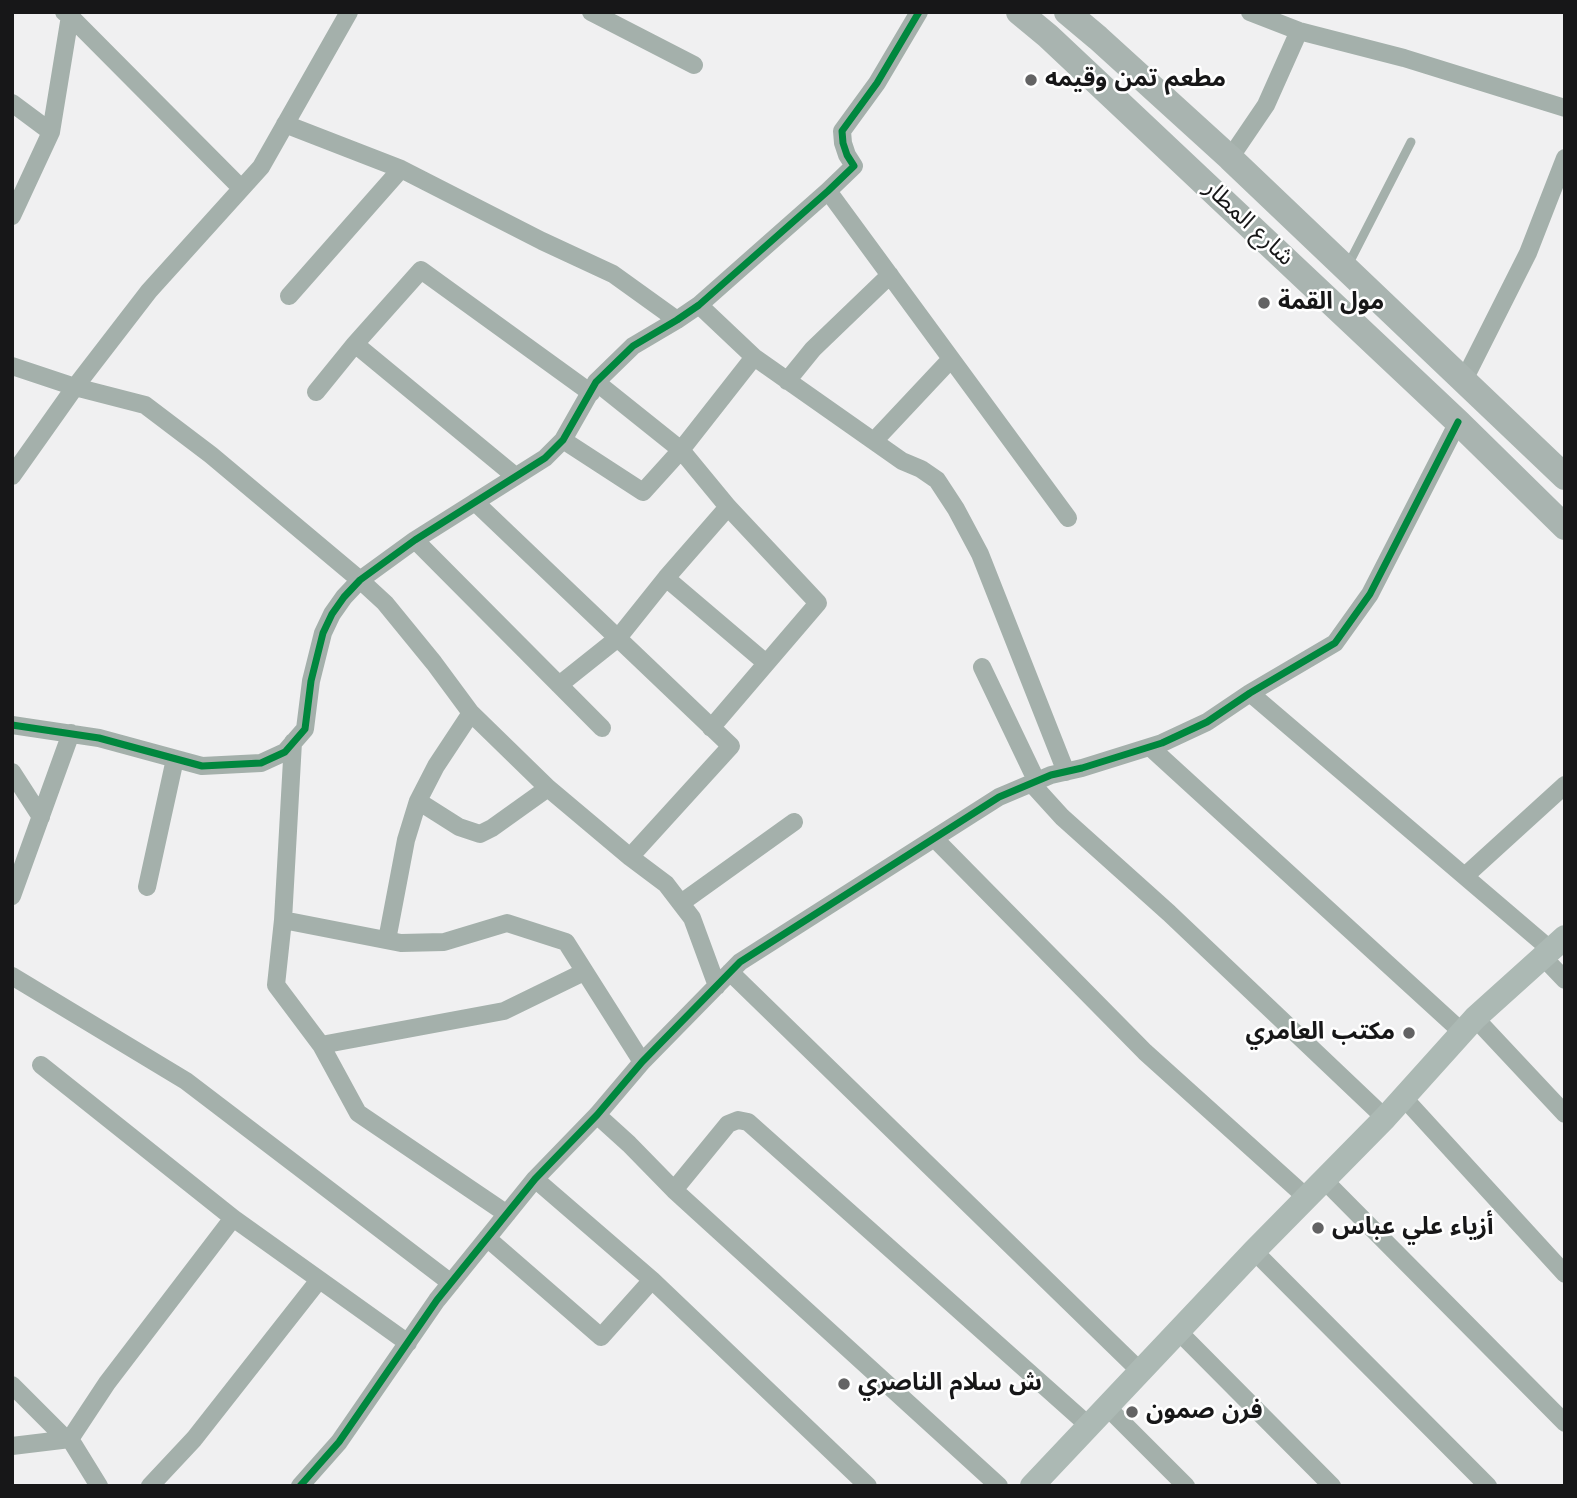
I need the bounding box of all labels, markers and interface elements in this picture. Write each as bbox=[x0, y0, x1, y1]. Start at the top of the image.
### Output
place label: مطعم تمن وقيمه bbox=[1045, 66, 1226, 94]
marker: مطعم تمن وقيمه bbox=[1023, 72, 1039, 88]
street label: شارع المطار bbox=[1197, 175, 1299, 273]
place label: مول القمة bbox=[1278, 289, 1384, 317]
marker: مول القمة bbox=[1256, 295, 1272, 311]
place label: مكتب العامري bbox=[1245, 1019, 1395, 1047]
marker: مكتب العامري bbox=[1401, 1025, 1417, 1041]
place label: أزياء علي عباس bbox=[1332, 1214, 1493, 1242]
marker: أزياء علي عباس bbox=[1310, 1220, 1326, 1236]
place label: ش سلام الناصري bbox=[858, 1370, 1042, 1398]
marker: ش سلام الناصري bbox=[836, 1376, 852, 1392]
place label: فرن صمون bbox=[1146, 1398, 1263, 1426]
marker: فرن صمون bbox=[1124, 1404, 1140, 1420]

